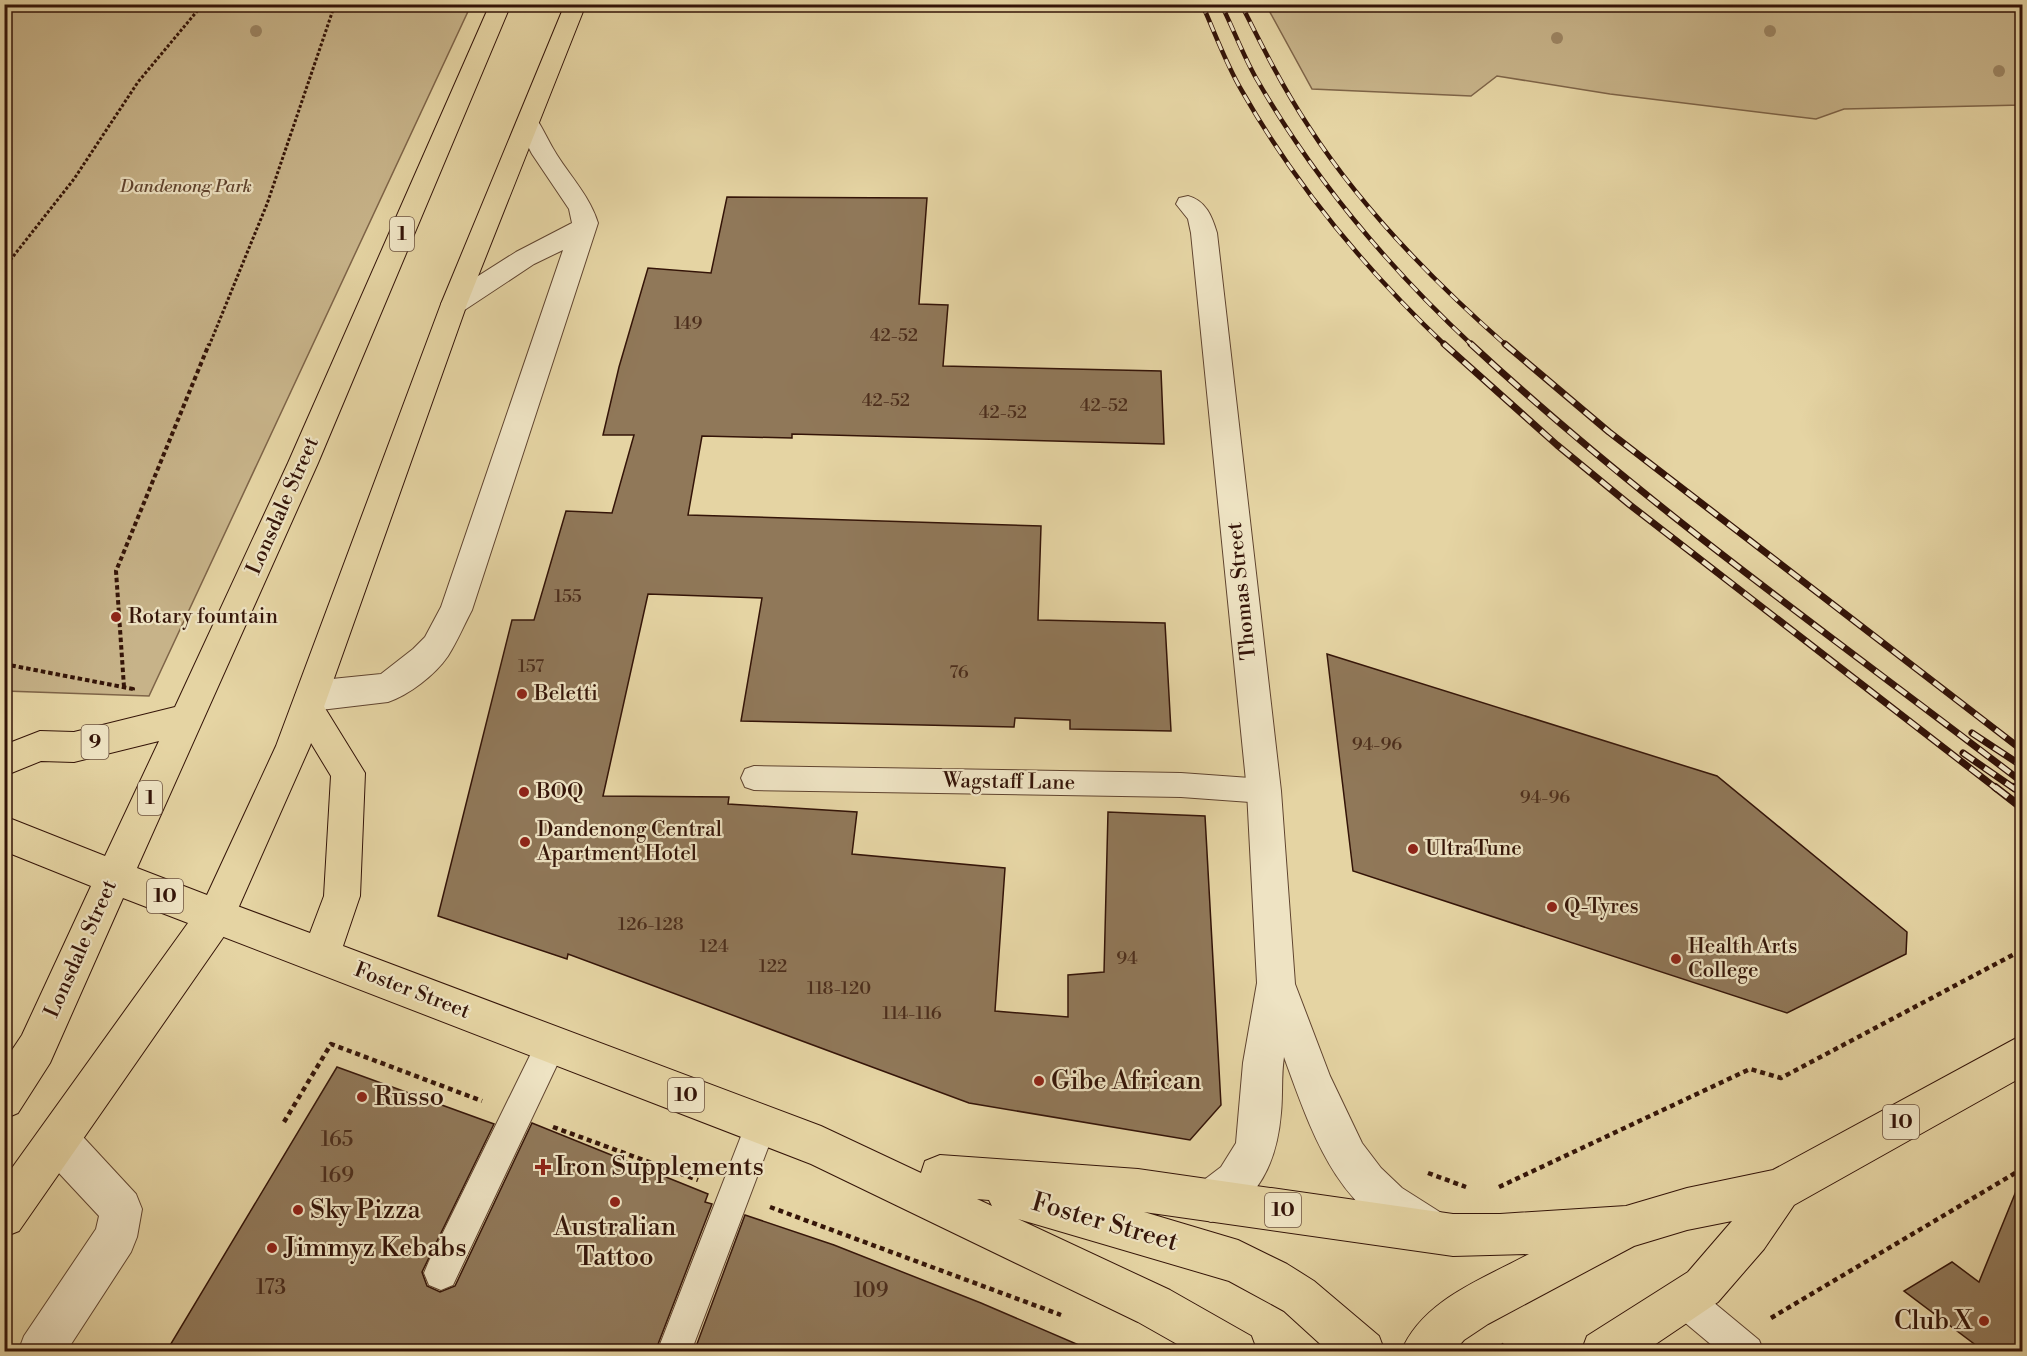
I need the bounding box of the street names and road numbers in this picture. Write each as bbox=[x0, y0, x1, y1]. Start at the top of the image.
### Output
road number: 1 bbox=[390, 217, 414, 251]
street label: Lonsdale Street bbox=[241, 433, 325, 579]
street label: Thomas Street bbox=[1222, 520, 1262, 661]
road number: 9 bbox=[82, 725, 109, 759]
street label: Wagstaff Lane bbox=[942, 768, 1075, 796]
road number: 1 bbox=[138, 781, 162, 815]
street label: Lonsdale Street bbox=[39, 876, 123, 1022]
road number: 10 bbox=[147, 879, 183, 913]
street label: Foster Street bbox=[350, 957, 474, 1025]
road number: 10 bbox=[668, 1078, 704, 1112]
road number: 10 bbox=[1883, 1105, 1919, 1139]
street label: Foster Street bbox=[1028, 1186, 1182, 1258]
road number: 10 bbox=[1265, 1193, 1301, 1227]

